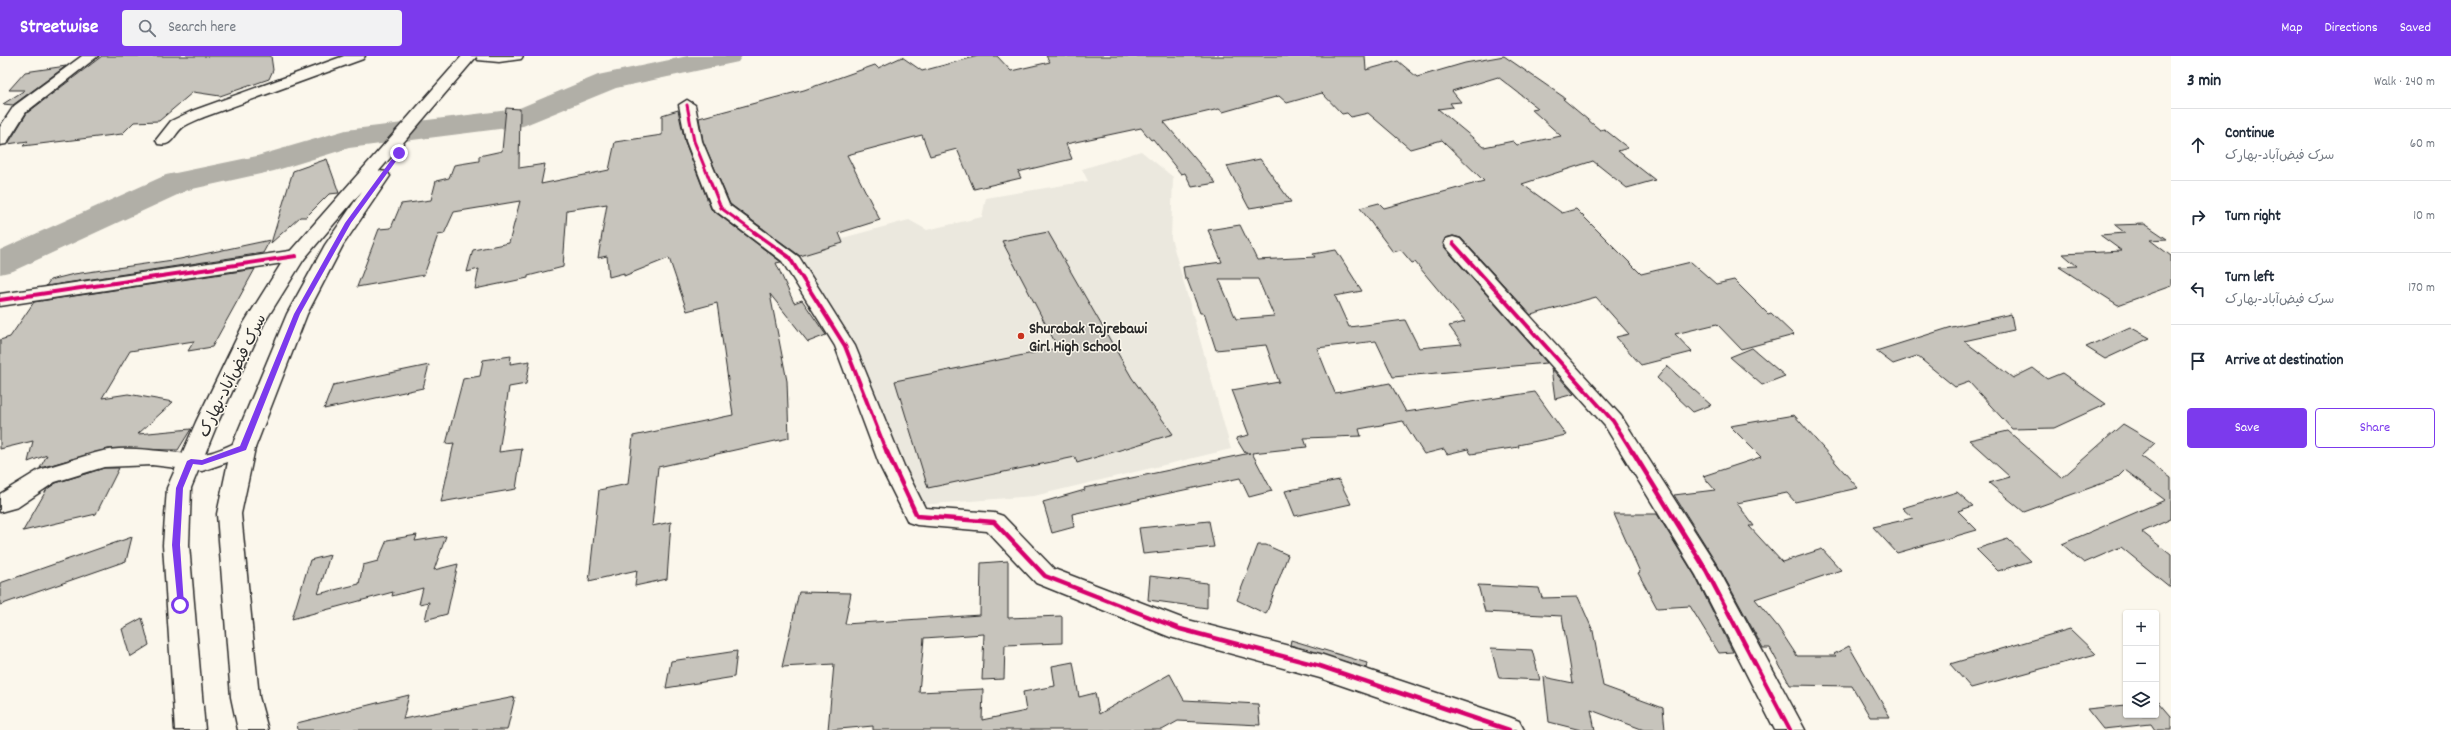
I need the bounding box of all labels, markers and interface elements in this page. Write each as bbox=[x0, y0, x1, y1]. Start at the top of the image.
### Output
search box bbox=[122, 10, 402, 46]
text: Streetwise bbox=[20, 15, 98, 42]
icon: search bbox=[136, 17, 158, 39]
text: Search here bbox=[168, 17, 236, 39]
text: Map bbox=[2281, 18, 2303, 38]
text: Directions bbox=[2325, 18, 2378, 38]
text: Saved bbox=[2400, 18, 2431, 38]
text: 3 min bbox=[2187, 70, 2221, 94]
text: Walk · 240 m bbox=[2374, 73, 2435, 92]
text: Continue bbox=[2225, 123, 2274, 145]
icon: ahead bbox=[2187, 134, 2209, 156]
text: 60 m bbox=[2410, 135, 2435, 154]
route end bbox=[390, 144, 408, 162]
text: سرک فیض‌آباد-بهارک bbox=[2225, 147, 2334, 166]
icon: right bbox=[2187, 206, 2209, 228]
text: Turn right bbox=[2225, 206, 2281, 228]
text: 10 m bbox=[2413, 207, 2435, 226]
text: Turn left bbox=[2225, 267, 2274, 289]
icon: left bbox=[2187, 278, 2209, 300]
text: 170 m bbox=[2408, 279, 2435, 298]
text: سرک فیض‌آباد-بهارک bbox=[2225, 291, 2334, 310]
street label: سرک فیض‌آباد-بهارک bbox=[193, 311, 273, 442]
place label: Shurabak Tajrebawi Girl High School bbox=[1029, 318, 1147, 359]
marker: Shurabak Tajrebawi Girl High School bbox=[1016, 331, 1026, 341]
icon: arrive bbox=[2187, 350, 2209, 372]
text: Arrive at destination bbox=[2225, 350, 2343, 372]
button: Save bbox=[2187, 408, 2307, 448]
button: Share bbox=[2315, 408, 2435, 448]
route start bbox=[171, 596, 189, 614]
map controls bbox=[2123, 610, 2159, 718]
button: + bbox=[2123, 610, 2159, 646]
button: − bbox=[2123, 646, 2159, 682]
button: layers bbox=[2123, 682, 2159, 718]

